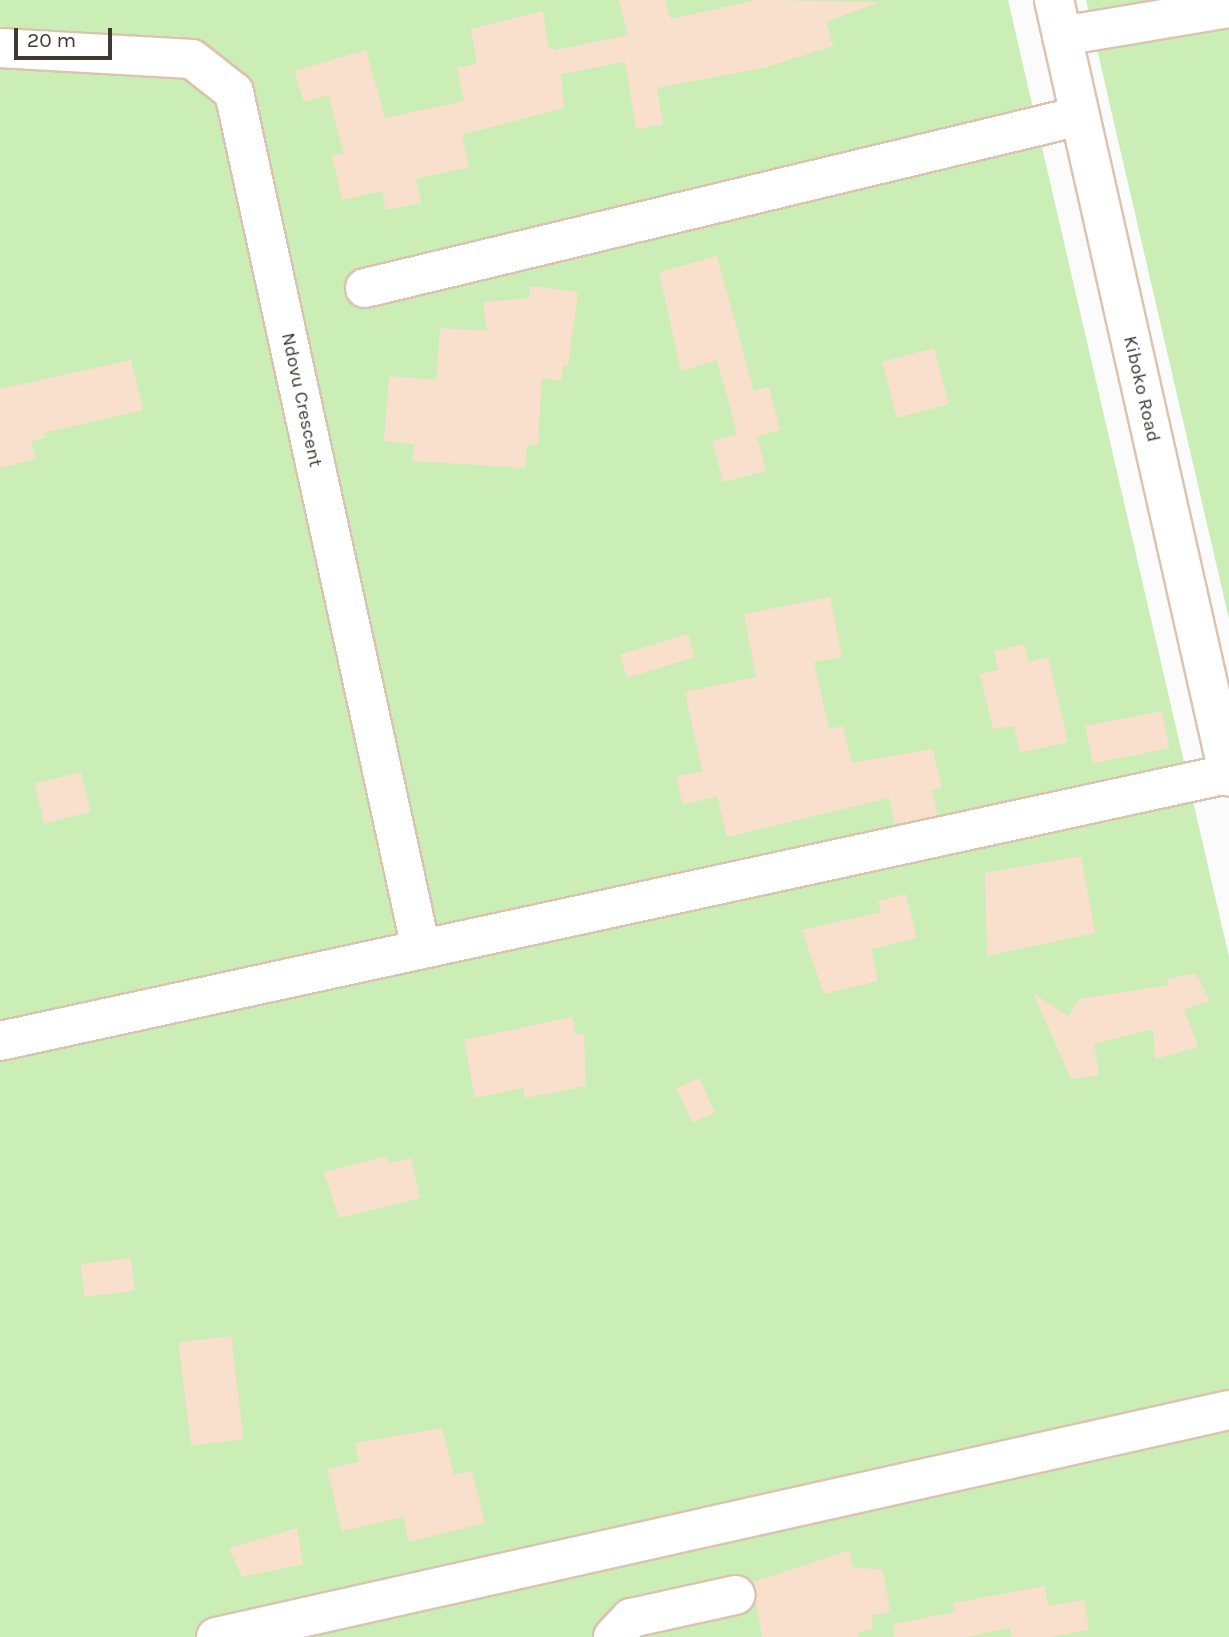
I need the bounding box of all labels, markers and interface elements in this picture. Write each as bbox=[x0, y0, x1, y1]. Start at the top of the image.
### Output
scale bar bbox=[18, 14, 116, 58]
text: 20 m bbox=[27, 28, 76, 52]
street label: Ndovu Crescent bbox=[276, 331, 326, 469]
street label: Kiboko Road bbox=[1118, 334, 1164, 444]

